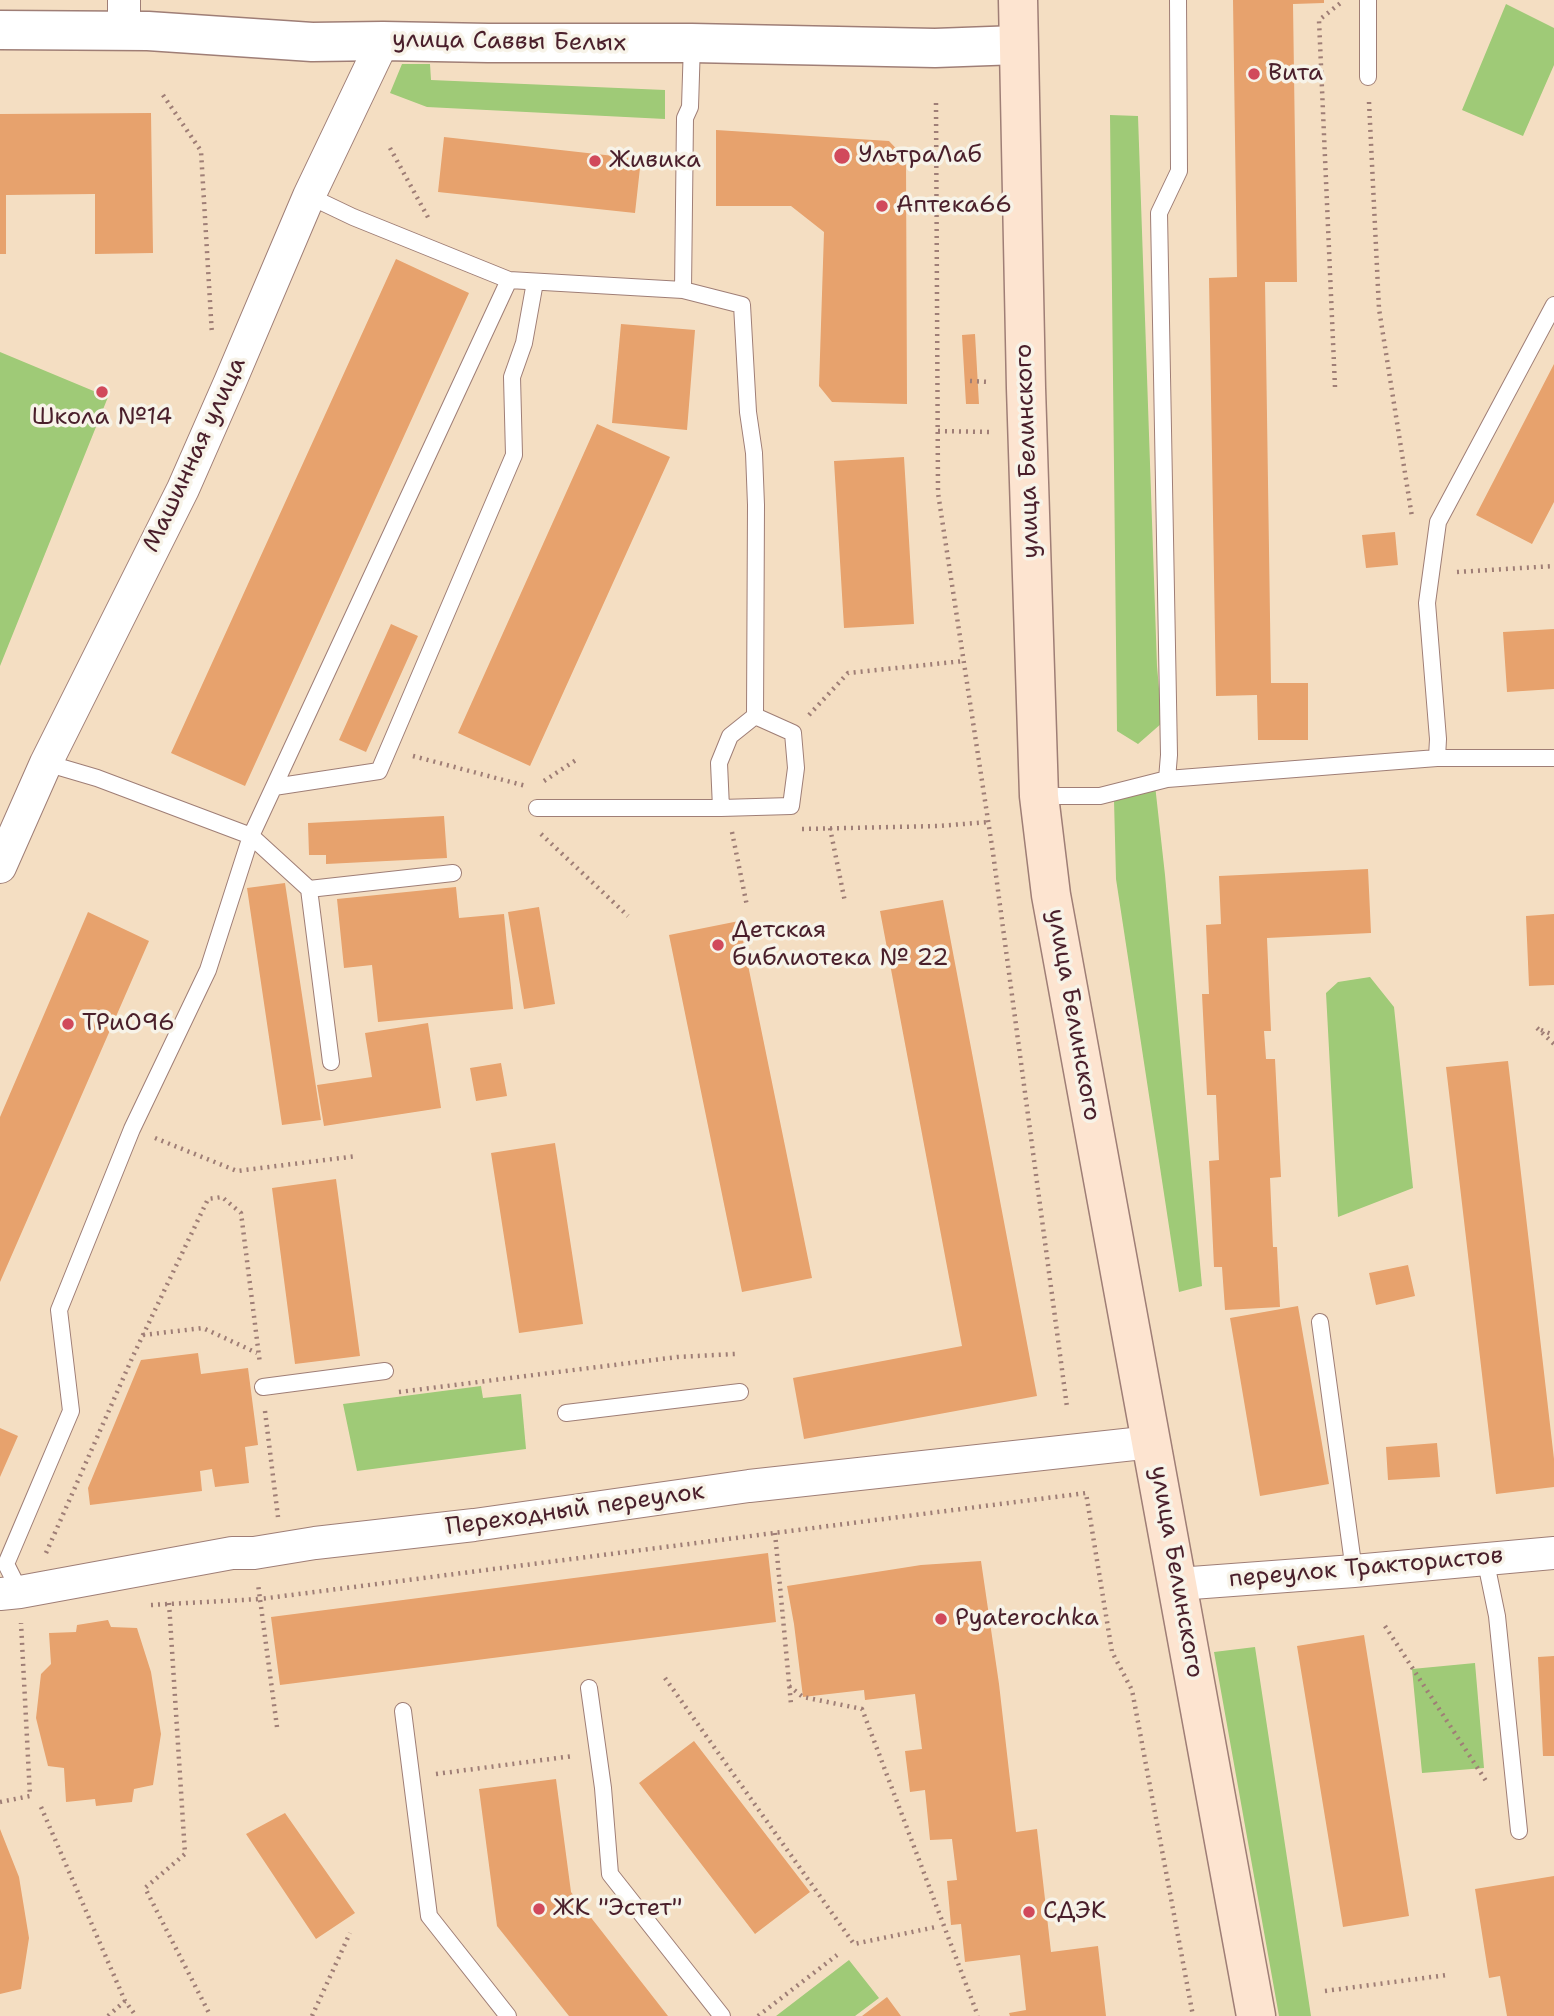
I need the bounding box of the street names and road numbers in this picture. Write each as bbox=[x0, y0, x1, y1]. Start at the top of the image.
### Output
street label: улица Саввы Белых bbox=[392, 26, 626, 58]
street label: улица Белинского bbox=[1010, 343, 1046, 559]
street label: Машинная улица bbox=[137, 353, 253, 557]
street label: улица Белинского bbox=[1040, 907, 1106, 1123]
street label: улица Белинского bbox=[1143, 1464, 1209, 1680]
street label: Переходный переулок bbox=[444, 1478, 706, 1542]
street label: переулок Трактористов bbox=[1228, 1542, 1504, 1594]

